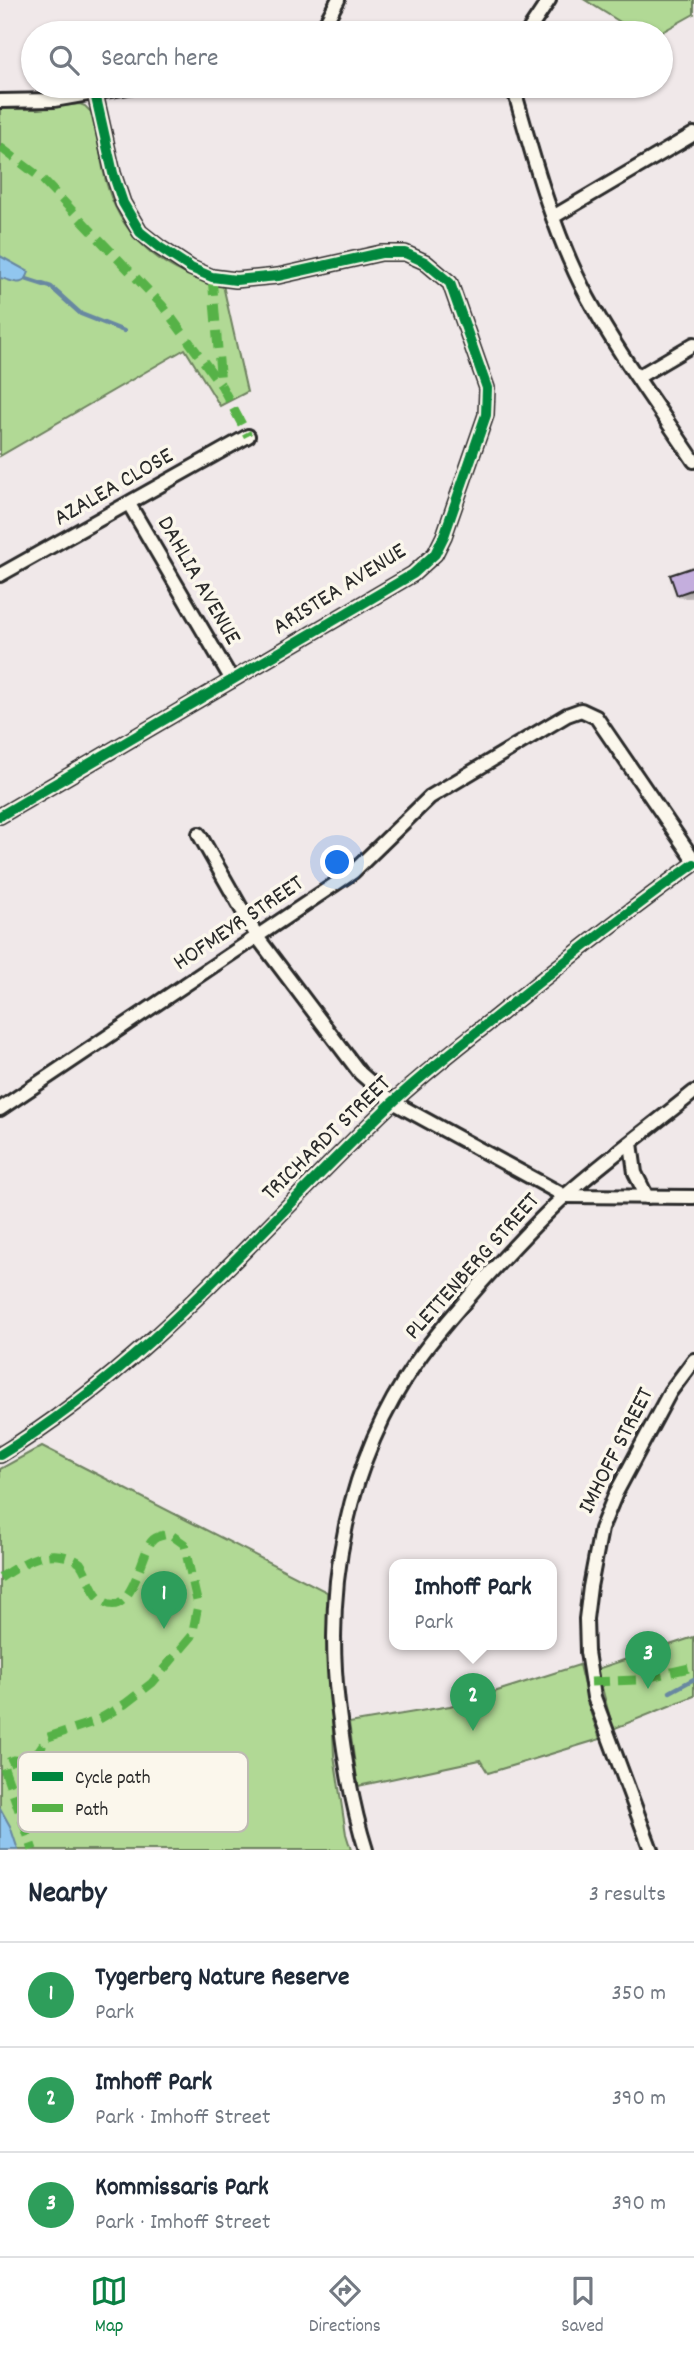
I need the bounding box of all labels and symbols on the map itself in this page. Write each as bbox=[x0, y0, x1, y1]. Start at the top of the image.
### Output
street label: AZALEA CLOSE bbox=[48, 440, 180, 536]
street label: DAHLIA AVENUE bbox=[147, 510, 249, 652]
street label: ARISTEA AVENUE bbox=[267, 535, 413, 645]
your location bbox=[320, 845, 354, 879]
street label: HOFMEYR STREET bbox=[167, 867, 311, 980]
street label: TRICHARDT STREET bbox=[255, 1068, 400, 1210]
street label: PLETTENBERG STREET bbox=[397, 1185, 549, 1348]
street label: IMHOFF STREET bbox=[571, 1382, 664, 1520]
pin: 1 bbox=[141, 1571, 187, 1629]
pin: 3 bbox=[625, 1631, 671, 1689]
pin: 2 bbox=[450, 1673, 496, 1731]
legend bbox=[18, 1752, 248, 1832]
text: Cycle path bbox=[75, 1766, 150, 1793]
text: Path bbox=[75, 1798, 108, 1825]

